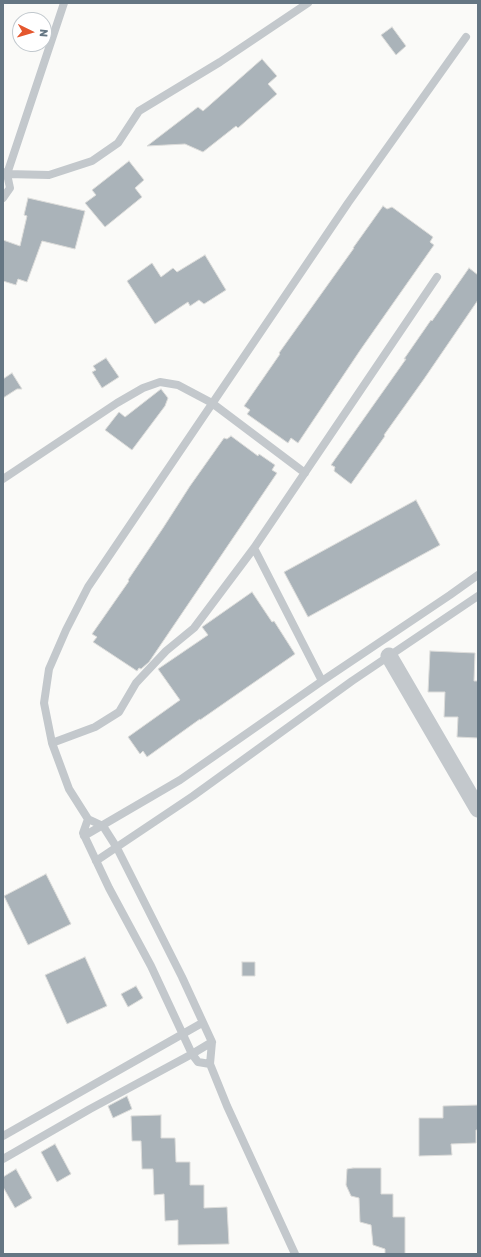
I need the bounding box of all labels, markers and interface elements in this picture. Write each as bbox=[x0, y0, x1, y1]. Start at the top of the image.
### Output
north arrow bbox=[12, 12, 52, 52]
text: N bbox=[37, 28, 50, 38]

